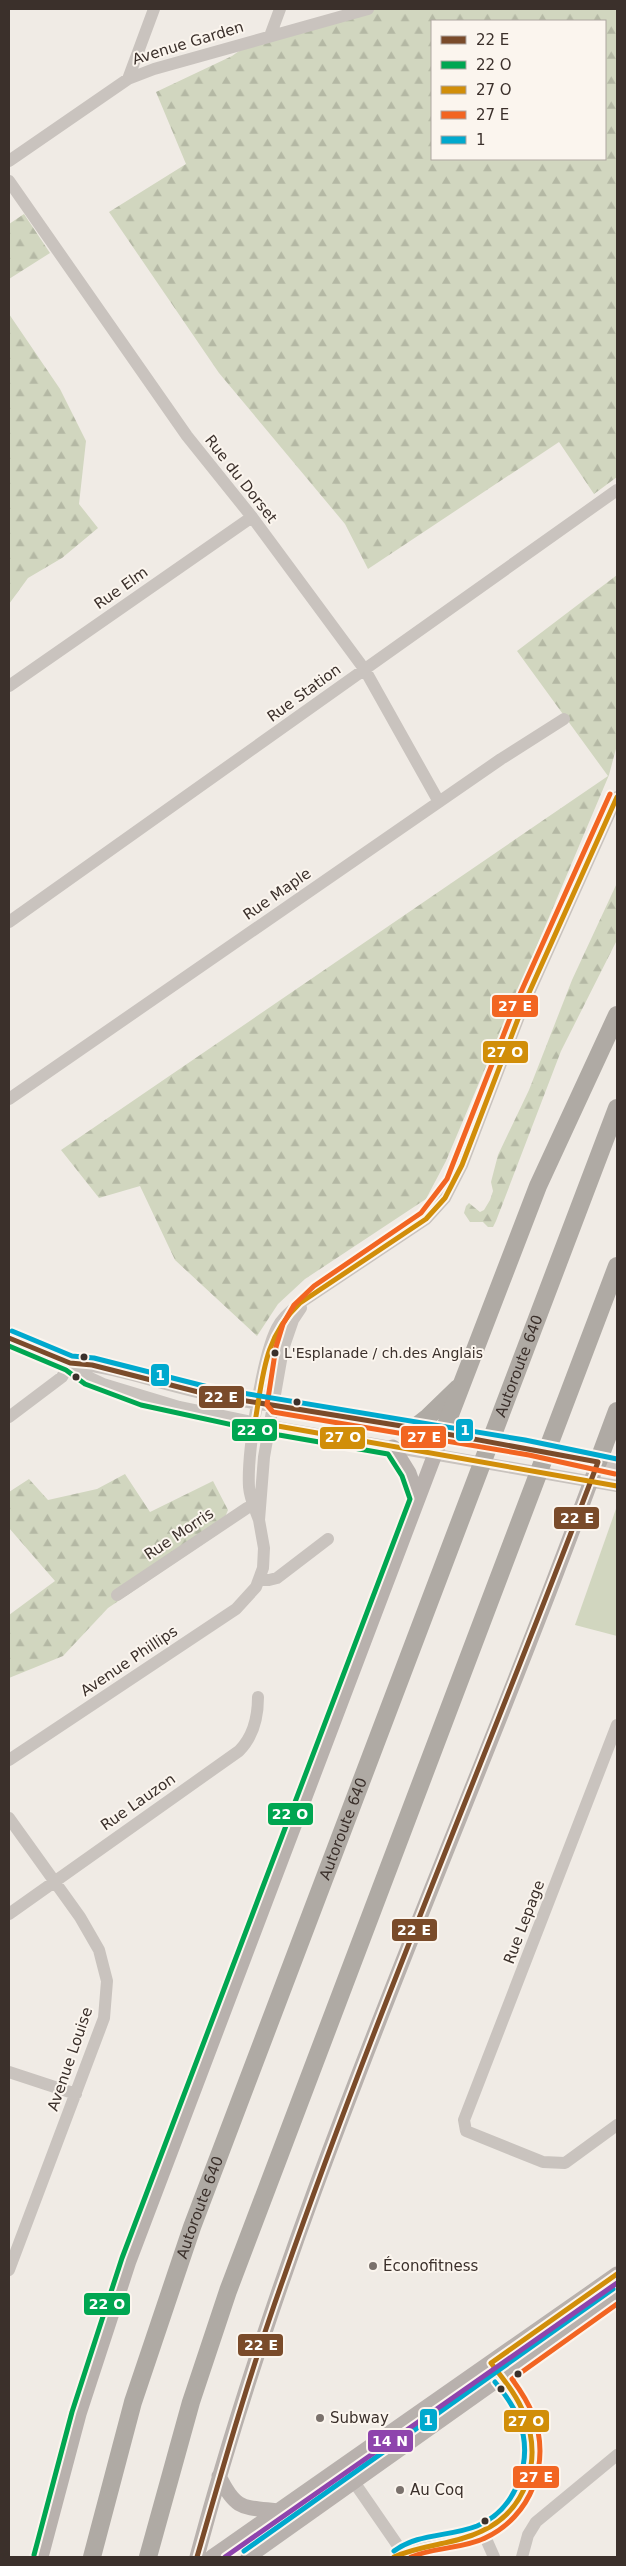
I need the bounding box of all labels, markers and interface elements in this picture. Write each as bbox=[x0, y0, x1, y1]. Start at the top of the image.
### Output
street label: Avenue Garden bbox=[130, 18, 246, 68]
legend bbox=[431, 20, 606, 160]
text: 22 E bbox=[476, 31, 509, 49]
text: 22 O bbox=[476, 56, 512, 74]
text: 27 O bbox=[476, 81, 512, 99]
text: 27 E bbox=[476, 106, 509, 124]
text: 1 bbox=[476, 131, 486, 149]
street label: Rue du Dorset bbox=[201, 431, 281, 527]
street label: Rue Elm bbox=[91, 563, 151, 613]
street label: Rue Station bbox=[264, 660, 344, 726]
street label: Rue Maple bbox=[240, 864, 314, 924]
line badge: 27 E bbox=[491, 994, 539, 1018]
text: 27 E bbox=[498, 998, 532, 1014]
line badge: 27 O bbox=[482, 1040, 529, 1064]
text: 27 O bbox=[487, 1044, 523, 1060]
street label: Autoroute 640 bbox=[491, 1312, 547, 1420]
place label: L'Esplanade / ch.des Anglais bbox=[284, 1345, 483, 1361]
marker: L'Esplanade / ch.des Anglais bbox=[270, 1348, 280, 1358]
unlabelled marker bbox=[79, 1352, 89, 1362]
line badge: 1 bbox=[150, 1363, 170, 1387]
text: 1 bbox=[155, 1367, 165, 1383]
unlabelled marker bbox=[71, 1372, 81, 1382]
line badge: 22 E bbox=[198, 1385, 245, 1409]
text: 22 E bbox=[204, 1389, 238, 1405]
unlabelled marker bbox=[292, 1397, 302, 1407]
line badge: 22 O bbox=[231, 1418, 278, 1442]
line badge: 1 bbox=[455, 1418, 474, 1442]
text: 22 O bbox=[237, 1422, 273, 1438]
text: 1 bbox=[460, 1422, 470, 1438]
line badge: 27 E bbox=[400, 1425, 447, 1449]
line badge: 27 O bbox=[319, 1426, 366, 1450]
text: 27 O bbox=[325, 1429, 361, 1445]
text: 27 E bbox=[407, 1429, 441, 1445]
street label: Rue Morris bbox=[141, 1504, 217, 1564]
line badge: 22 E bbox=[553, 1506, 600, 1530]
text: 22 E bbox=[560, 1510, 594, 1526]
street label: Avenue Phillips bbox=[77, 1622, 181, 1700]
street label: Rue Lauzon bbox=[97, 1770, 179, 1834]
street label: Autoroute 640 bbox=[316, 1775, 371, 1882]
line badge: 22 O bbox=[267, 1802, 314, 1826]
text: 22 O bbox=[272, 1806, 308, 1822]
street label: Rue Lepage bbox=[500, 1878, 548, 1966]
line badge: 22 E bbox=[391, 1918, 438, 1942]
text: 22 E bbox=[397, 1922, 431, 1938]
street label: Avenue Louise bbox=[44, 2005, 96, 2113]
street label: Autoroute 640 bbox=[173, 2154, 227, 2261]
place label: Éconofitness bbox=[383, 2256, 478, 2275]
marker: Éconofitness bbox=[367, 2260, 379, 2272]
line badge: 22 O bbox=[83, 2292, 131, 2316]
text: 22 O bbox=[89, 2296, 125, 2312]
line badge: 22 E bbox=[237, 2333, 284, 2357]
text: 22 E bbox=[244, 2337, 278, 2353]
unlabelled marker bbox=[513, 2369, 523, 2379]
unlabelled marker bbox=[496, 2384, 506, 2394]
line badge: 1 bbox=[419, 2408, 438, 2432]
place label: Subway bbox=[330, 2409, 389, 2427]
line badge: 27 O bbox=[503, 2409, 550, 2433]
marker: Subway bbox=[314, 2412, 326, 2424]
text: 1 bbox=[423, 2412, 433, 2428]
text: 27 O bbox=[508, 2413, 544, 2429]
line badge: 14 N bbox=[367, 2429, 414, 2453]
text: 14 N bbox=[372, 2433, 408, 2449]
line badge: 27 E bbox=[512, 2465, 560, 2489]
text: 27 E bbox=[519, 2469, 553, 2485]
place label: Au Coq bbox=[410, 2481, 464, 2499]
marker: Au Coq bbox=[394, 2484, 406, 2496]
unlabelled marker bbox=[480, 2516, 490, 2526]

